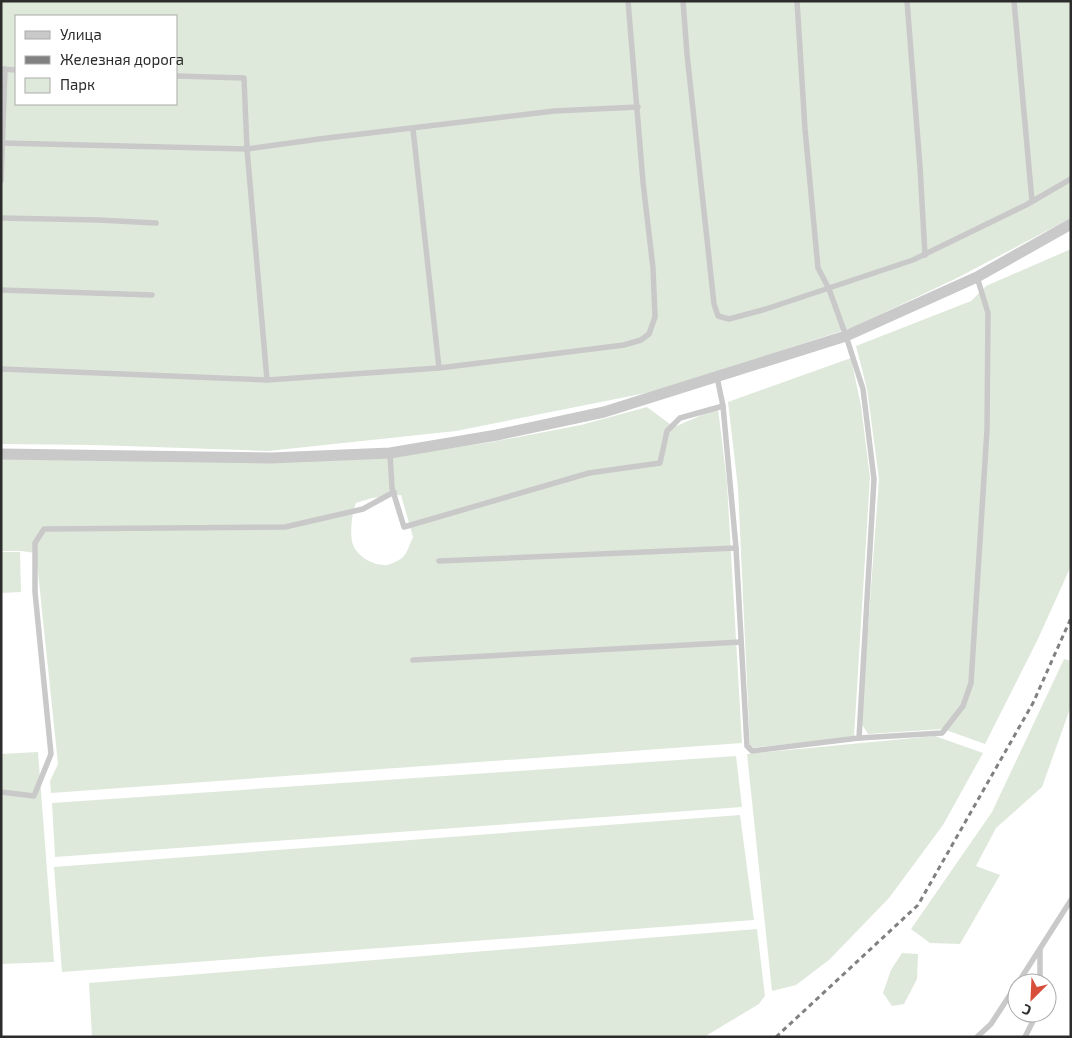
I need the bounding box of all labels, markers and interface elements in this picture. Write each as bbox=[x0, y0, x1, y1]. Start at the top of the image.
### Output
legend bbox=[15, 15, 178, 105]
text: Улица bbox=[60, 25, 102, 43]
text: Железная дорога bbox=[60, 50, 184, 68]
text: Парк bbox=[60, 75, 95, 93]
north arrow bbox=[1007, 973, 1057, 1023]
text: С bbox=[1019, 1001, 1034, 1020]

